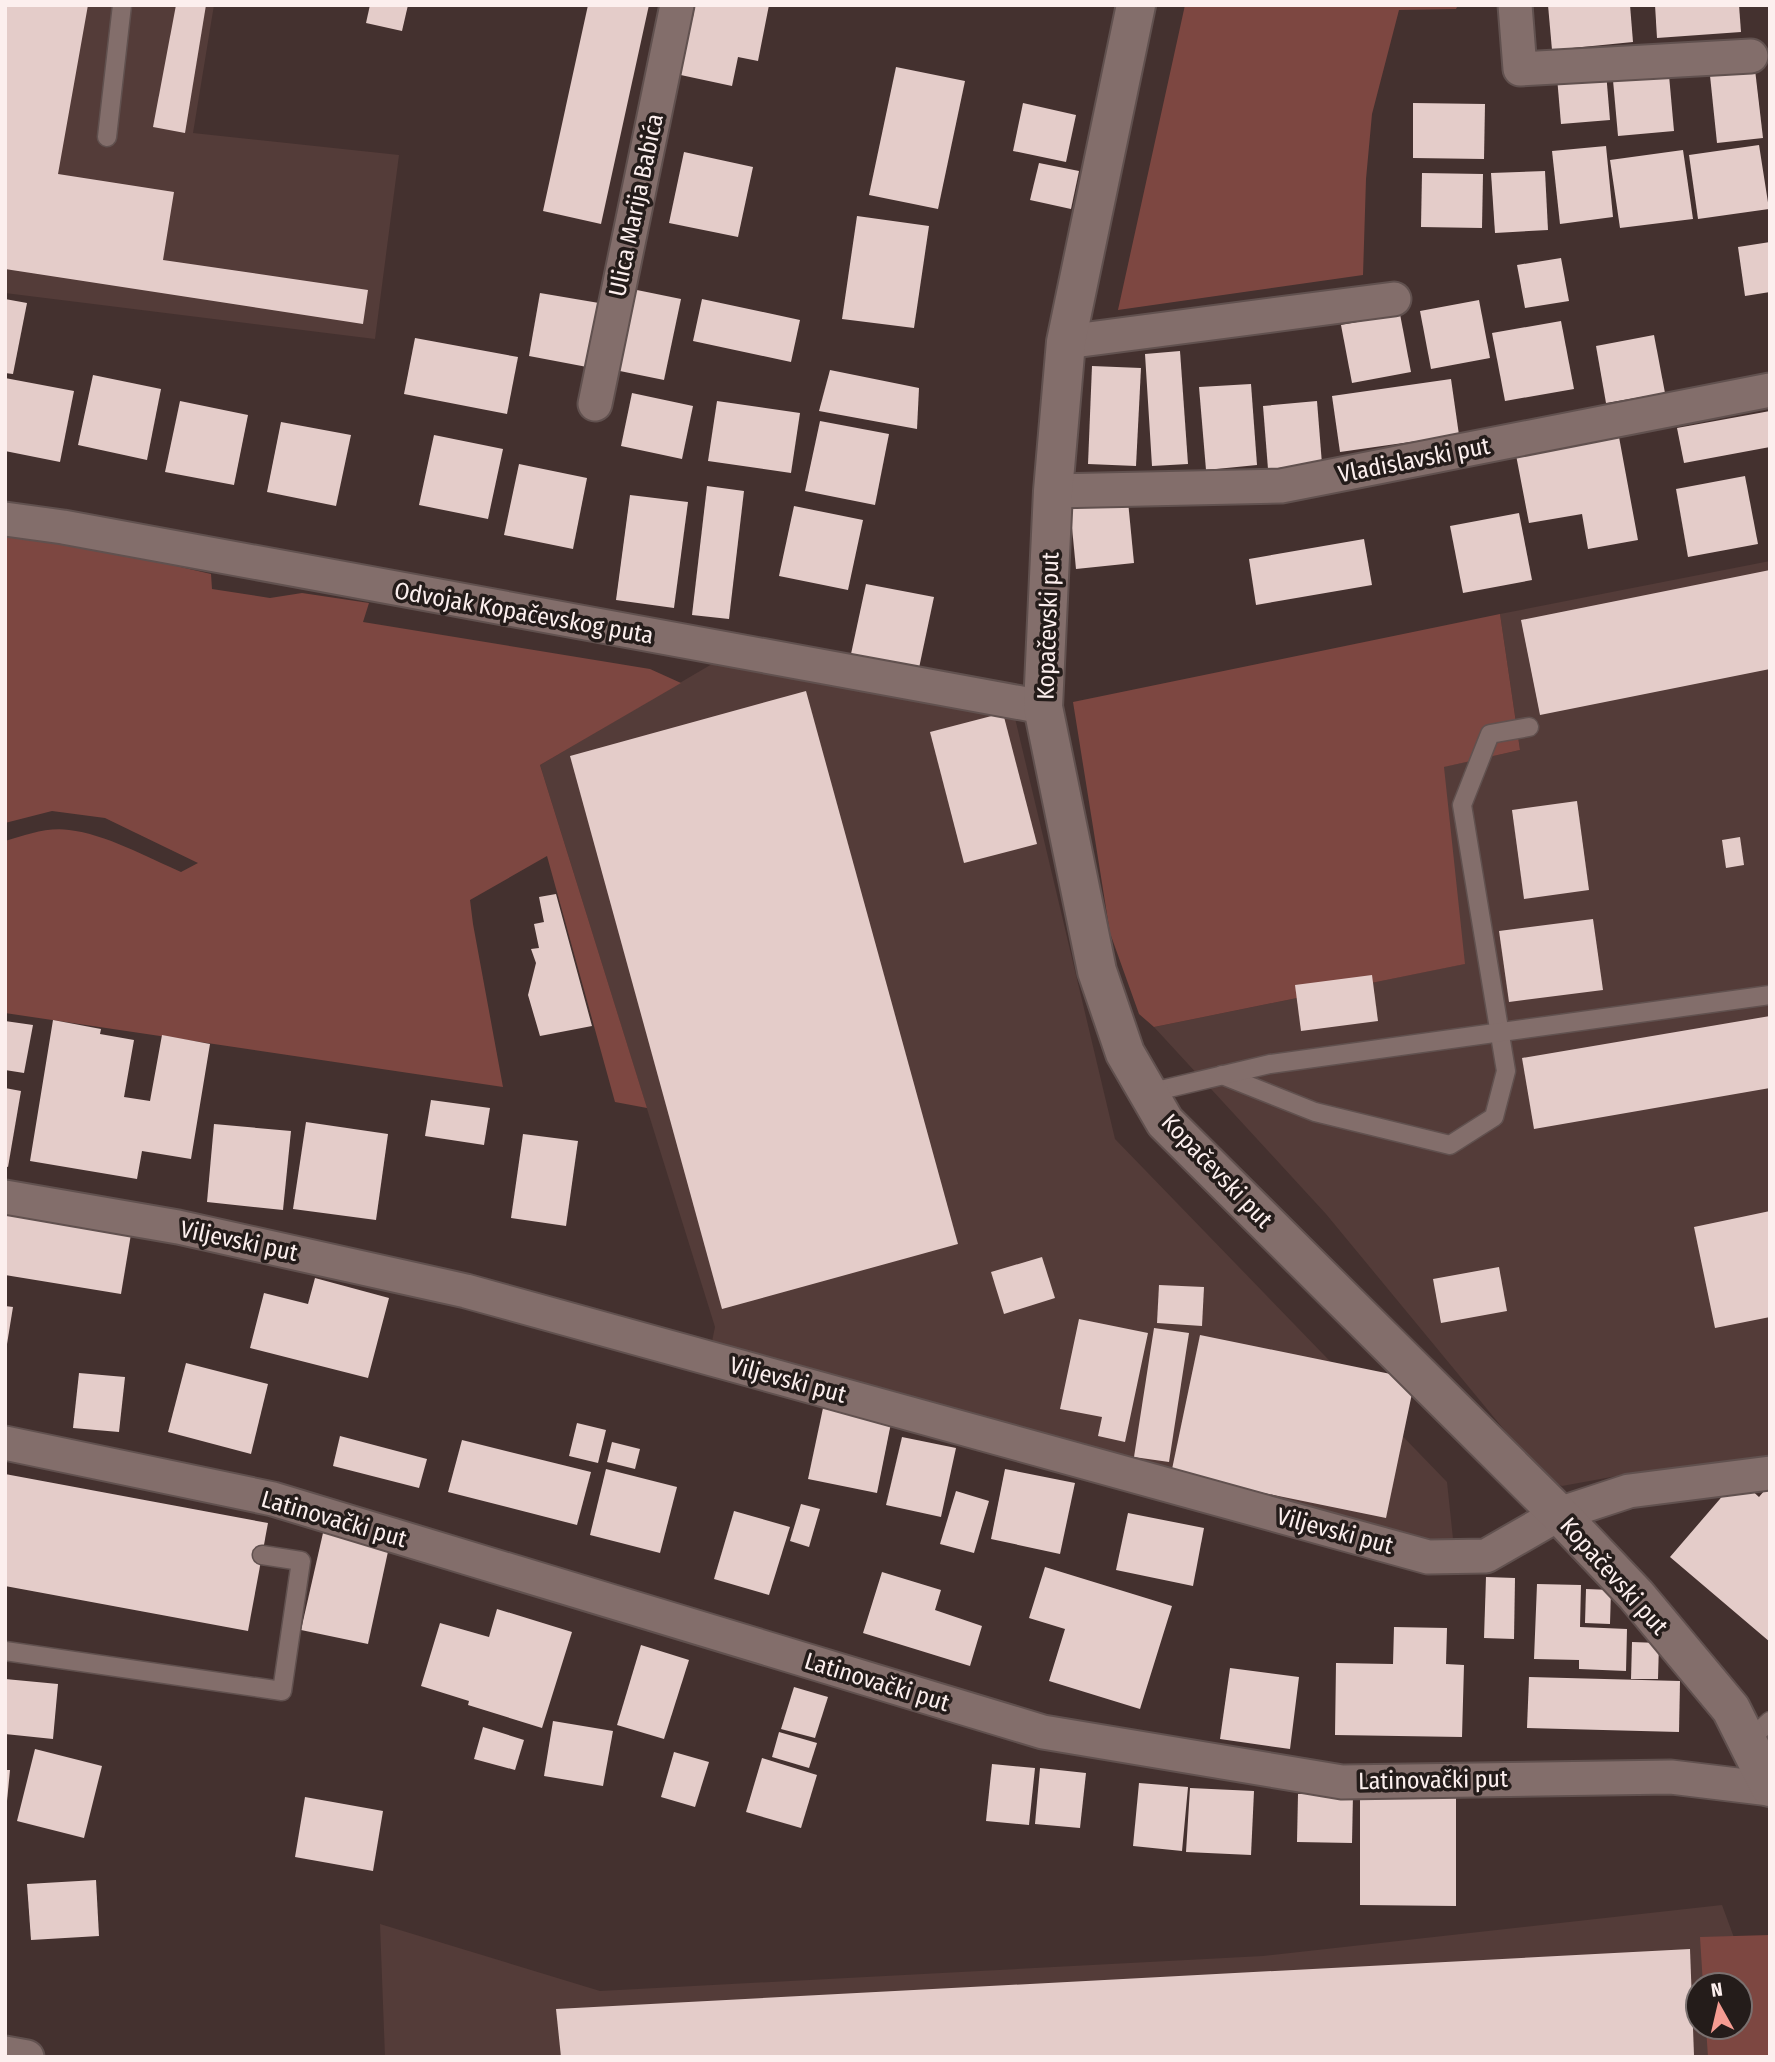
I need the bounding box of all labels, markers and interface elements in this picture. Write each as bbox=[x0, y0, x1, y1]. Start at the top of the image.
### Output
street label: Ulica Marija Babića bbox=[603, 111, 669, 299]
street label: Vladislavski put bbox=[1336, 432, 1492, 488]
street label: Kopačevski put bbox=[1031, 552, 1065, 700]
street label: Odvojak Kopačevskog puta bbox=[392, 576, 656, 650]
street label: Kopačevski put bbox=[1156, 1108, 1278, 1234]
street label: Viljevski put bbox=[178, 1215, 300, 1267]
street label: Viljevski put bbox=[727, 1351, 849, 1409]
street label: Latinovački put bbox=[258, 1485, 410, 1553]
street label: Viljevski put bbox=[1274, 1502, 1396, 1560]
street label: Kopačevski put bbox=[1554, 1512, 1674, 1640]
street label: Latinovački put bbox=[801, 1647, 953, 1717]
street label: Latinovački put bbox=[1358, 1765, 1508, 1795]
north arrow bbox=[1684, 1971, 1754, 2041]
text: N bbox=[1709, 1977, 1724, 2002]

